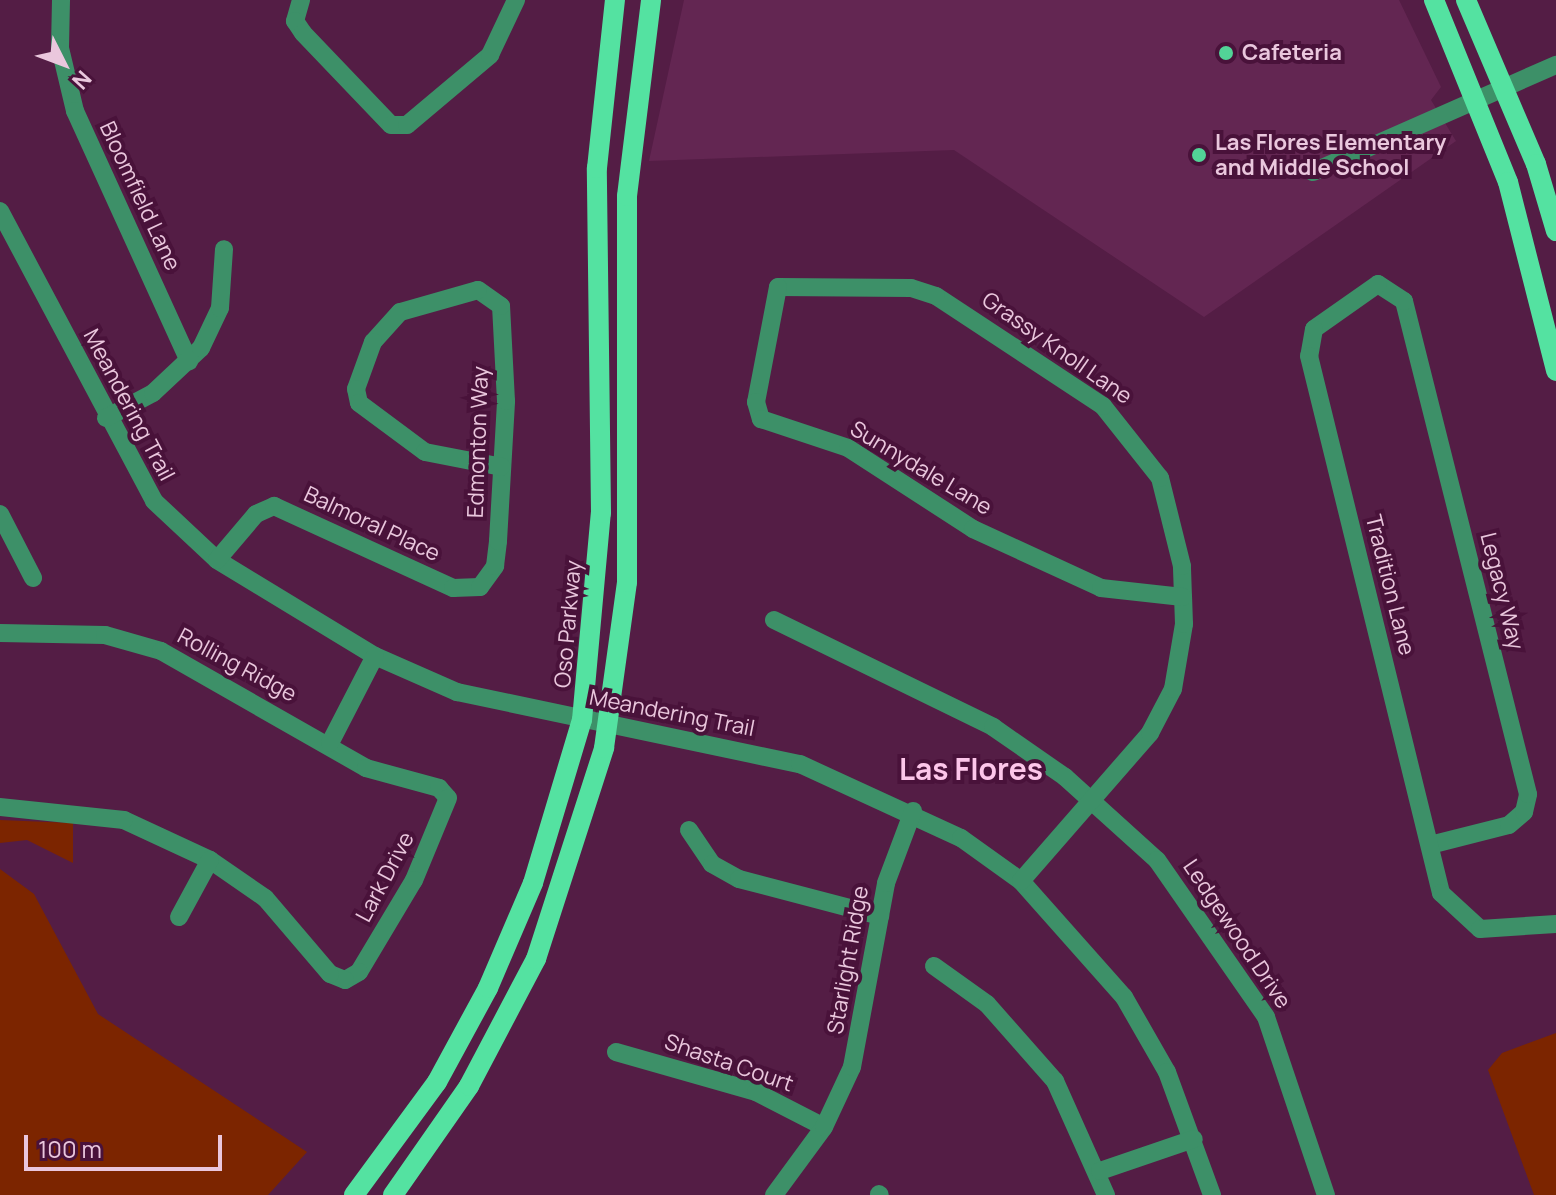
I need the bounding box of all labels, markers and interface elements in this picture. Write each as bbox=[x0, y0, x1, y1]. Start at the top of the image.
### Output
north arrow bbox=[24, 24, 104, 104]
place label: Cafeteria bbox=[1242, 40, 1342, 66]
marker: Cafeteria bbox=[1217, 44, 1235, 62]
text: N bbox=[65, 64, 98, 96]
street label: Bloomfield Lane bbox=[94, 117, 186, 275]
place label: Las Flores Elementary and Middle School bbox=[1215, 129, 1446, 180]
marker: Las Flores Elementary and Middle School bbox=[1190, 146, 1208, 164]
street label: Grassy Knoll Lane bbox=[977, 286, 1137, 410]
street label: Meandering Trail bbox=[78, 325, 180, 485]
street label: Edmonton Way bbox=[462, 366, 494, 518]
street label: Sunnydale Lane bbox=[845, 415, 997, 521]
street label: Balmoral Place bbox=[300, 481, 444, 567]
street label: Tradition Lane bbox=[1360, 512, 1420, 658]
street label: Legacy Way bbox=[1475, 530, 1529, 652]
street label: Oso Parkway bbox=[549, 559, 587, 689]
street label: Rolling Ridge bbox=[173, 623, 301, 707]
street label: Meandering Trail bbox=[587, 684, 757, 742]
district label: Las Flores bbox=[899, 751, 1043, 787]
street label: Lark Drive bbox=[350, 827, 420, 927]
street label: Ledgewood Drive bbox=[1177, 855, 1297, 1013]
street label: Starlight Ridge bbox=[822, 884, 874, 1036]
street label: Shasta Court bbox=[661, 1029, 797, 1097]
scale bar bbox=[28, 1119, 226, 1169]
text: 100 m bbox=[38, 1132, 102, 1165]

